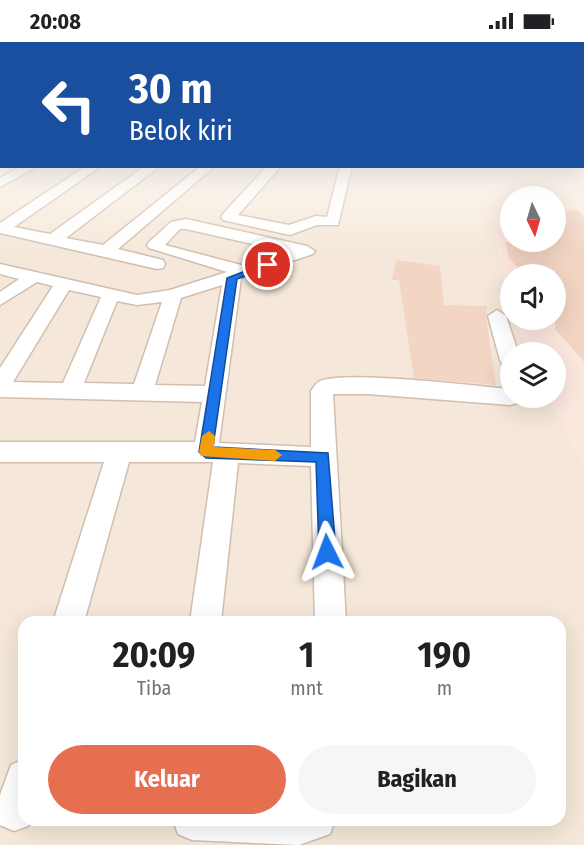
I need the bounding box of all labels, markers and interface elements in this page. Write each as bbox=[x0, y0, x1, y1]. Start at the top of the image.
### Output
text: 20:08 bbox=[30, 8, 81, 35]
text: 30 m bbox=[129, 64, 213, 114]
icon: left bbox=[30, 66, 108, 144]
text: Belok kiri bbox=[129, 115, 233, 147]
north arrow bbox=[500, 186, 566, 252]
map controls bbox=[500, 186, 566, 408]
pin bbox=[242, 239, 293, 290]
icon: arrive bbox=[251, 248, 284, 281]
button: sound bbox=[500, 264, 566, 330]
button: layers bbox=[500, 342, 566, 408]
position arrow bbox=[295, 520, 359, 584]
text: 20:09 bbox=[113, 633, 195, 677]
text: 1 bbox=[299, 633, 314, 677]
text: 190 bbox=[418, 633, 471, 677]
text: Tiba bbox=[137, 676, 171, 700]
text: mnt bbox=[290, 676, 323, 700]
text: m bbox=[437, 676, 452, 700]
button: Keluar bbox=[48, 745, 286, 814]
button: Bagikan bbox=[298, 745, 536, 814]

